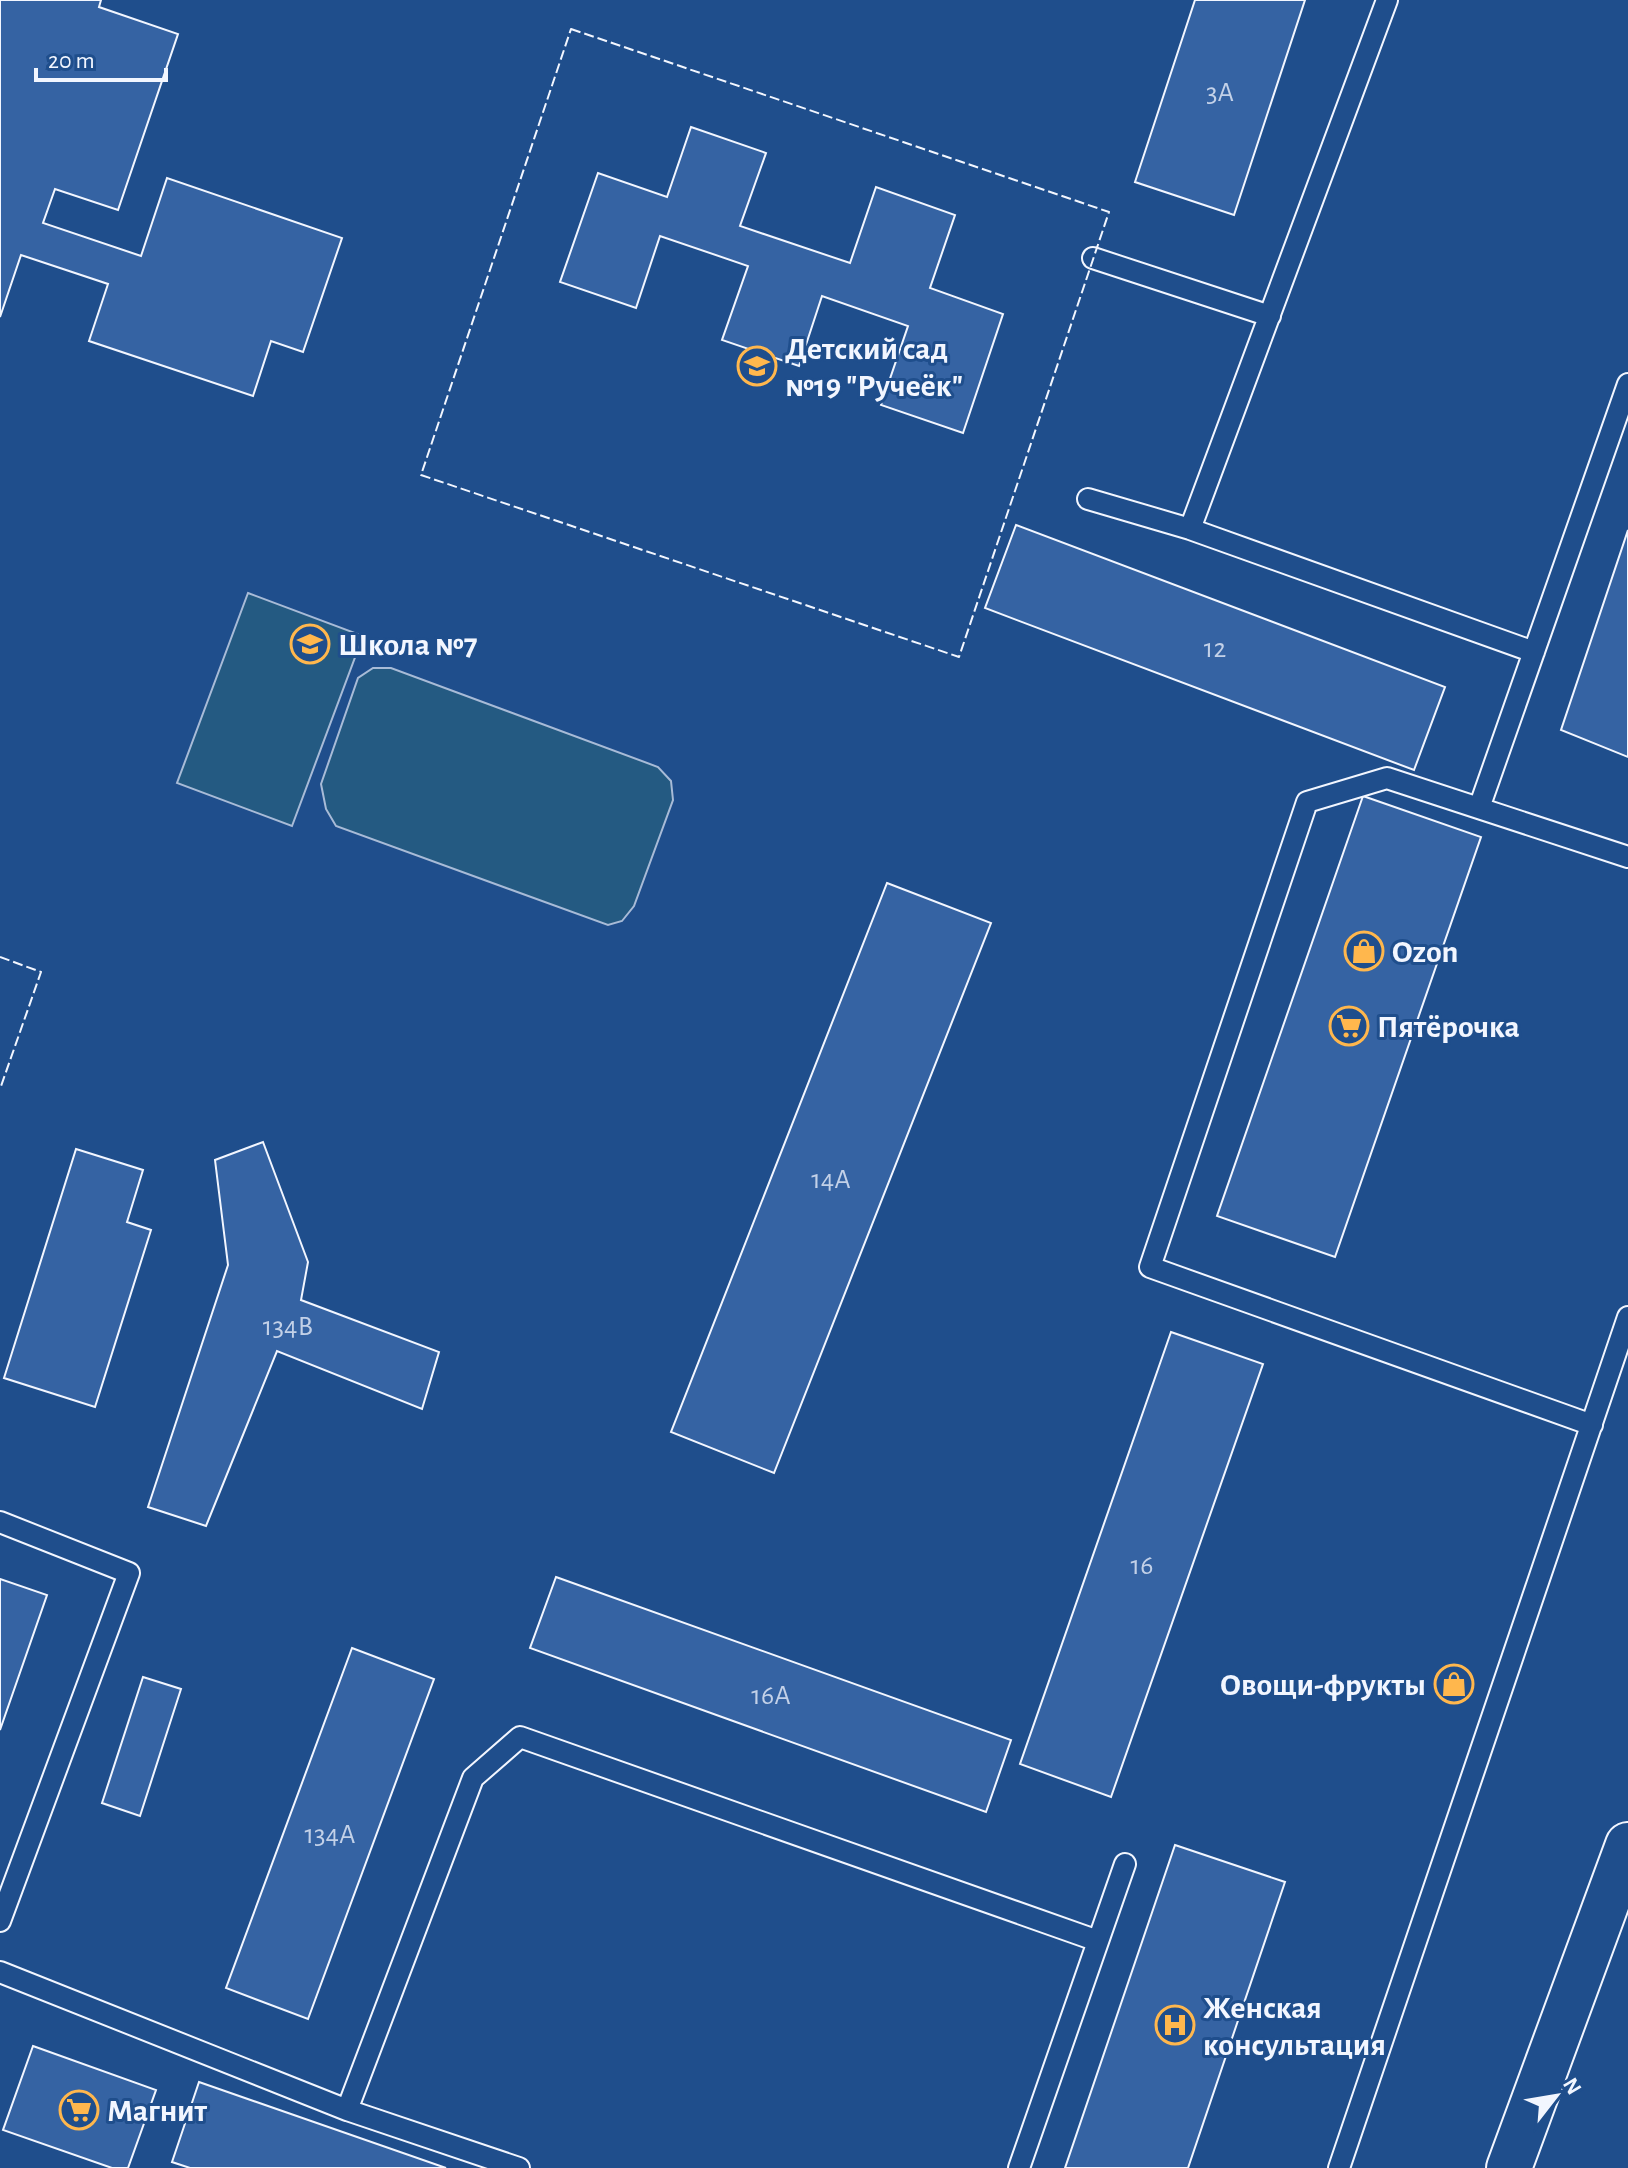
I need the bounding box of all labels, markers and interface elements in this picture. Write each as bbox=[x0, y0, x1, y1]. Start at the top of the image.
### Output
scale bar bbox=[36, 32, 166, 82]
text: 20 m bbox=[48, 49, 95, 73]
house number: 3А bbox=[1206, 79, 1234, 107]
place label: Детский сад №19 "Ручеёк" bbox=[785, 333, 963, 402]
school or university icon: Детский сад №19 "Ручеёк" bbox=[736, 345, 778, 387]
school or university icon: Школа №7 bbox=[289, 623, 331, 665]
place label: Школа №7 bbox=[338, 629, 478, 661]
house number: 12 bbox=[1204, 635, 1226, 663]
shop icon: Ozon bbox=[1343, 930, 1385, 972]
place label: Ozon bbox=[1392, 936, 1458, 968]
supermarket icon: Пятёрочка bbox=[1328, 1005, 1370, 1047]
place label: Пятёрочка bbox=[1377, 1011, 1520, 1043]
house number: 14А bbox=[811, 1166, 851, 1194]
house number: 134В bbox=[263, 1313, 313, 1341]
house number: 16 bbox=[1131, 1552, 1153, 1580]
shop icon: Овощи-фрукты bbox=[1433, 1663, 1475, 1705]
place label: Овощи-фрукты bbox=[1220, 1669, 1426, 1701]
house number: 16А bbox=[751, 1682, 791, 1710]
house number: 134А bbox=[304, 1821, 356, 1849]
place label: Женская консультация bbox=[1203, 1992, 1386, 2061]
hospital icon: Женская консультация bbox=[1154, 2004, 1196, 2046]
north arrow bbox=[1516, 2056, 1596, 2136]
text: N bbox=[1559, 2074, 1586, 2098]
supermarket icon: Магнит bbox=[58, 2089, 100, 2131]
place label: Магнит bbox=[107, 2095, 207, 2127]

